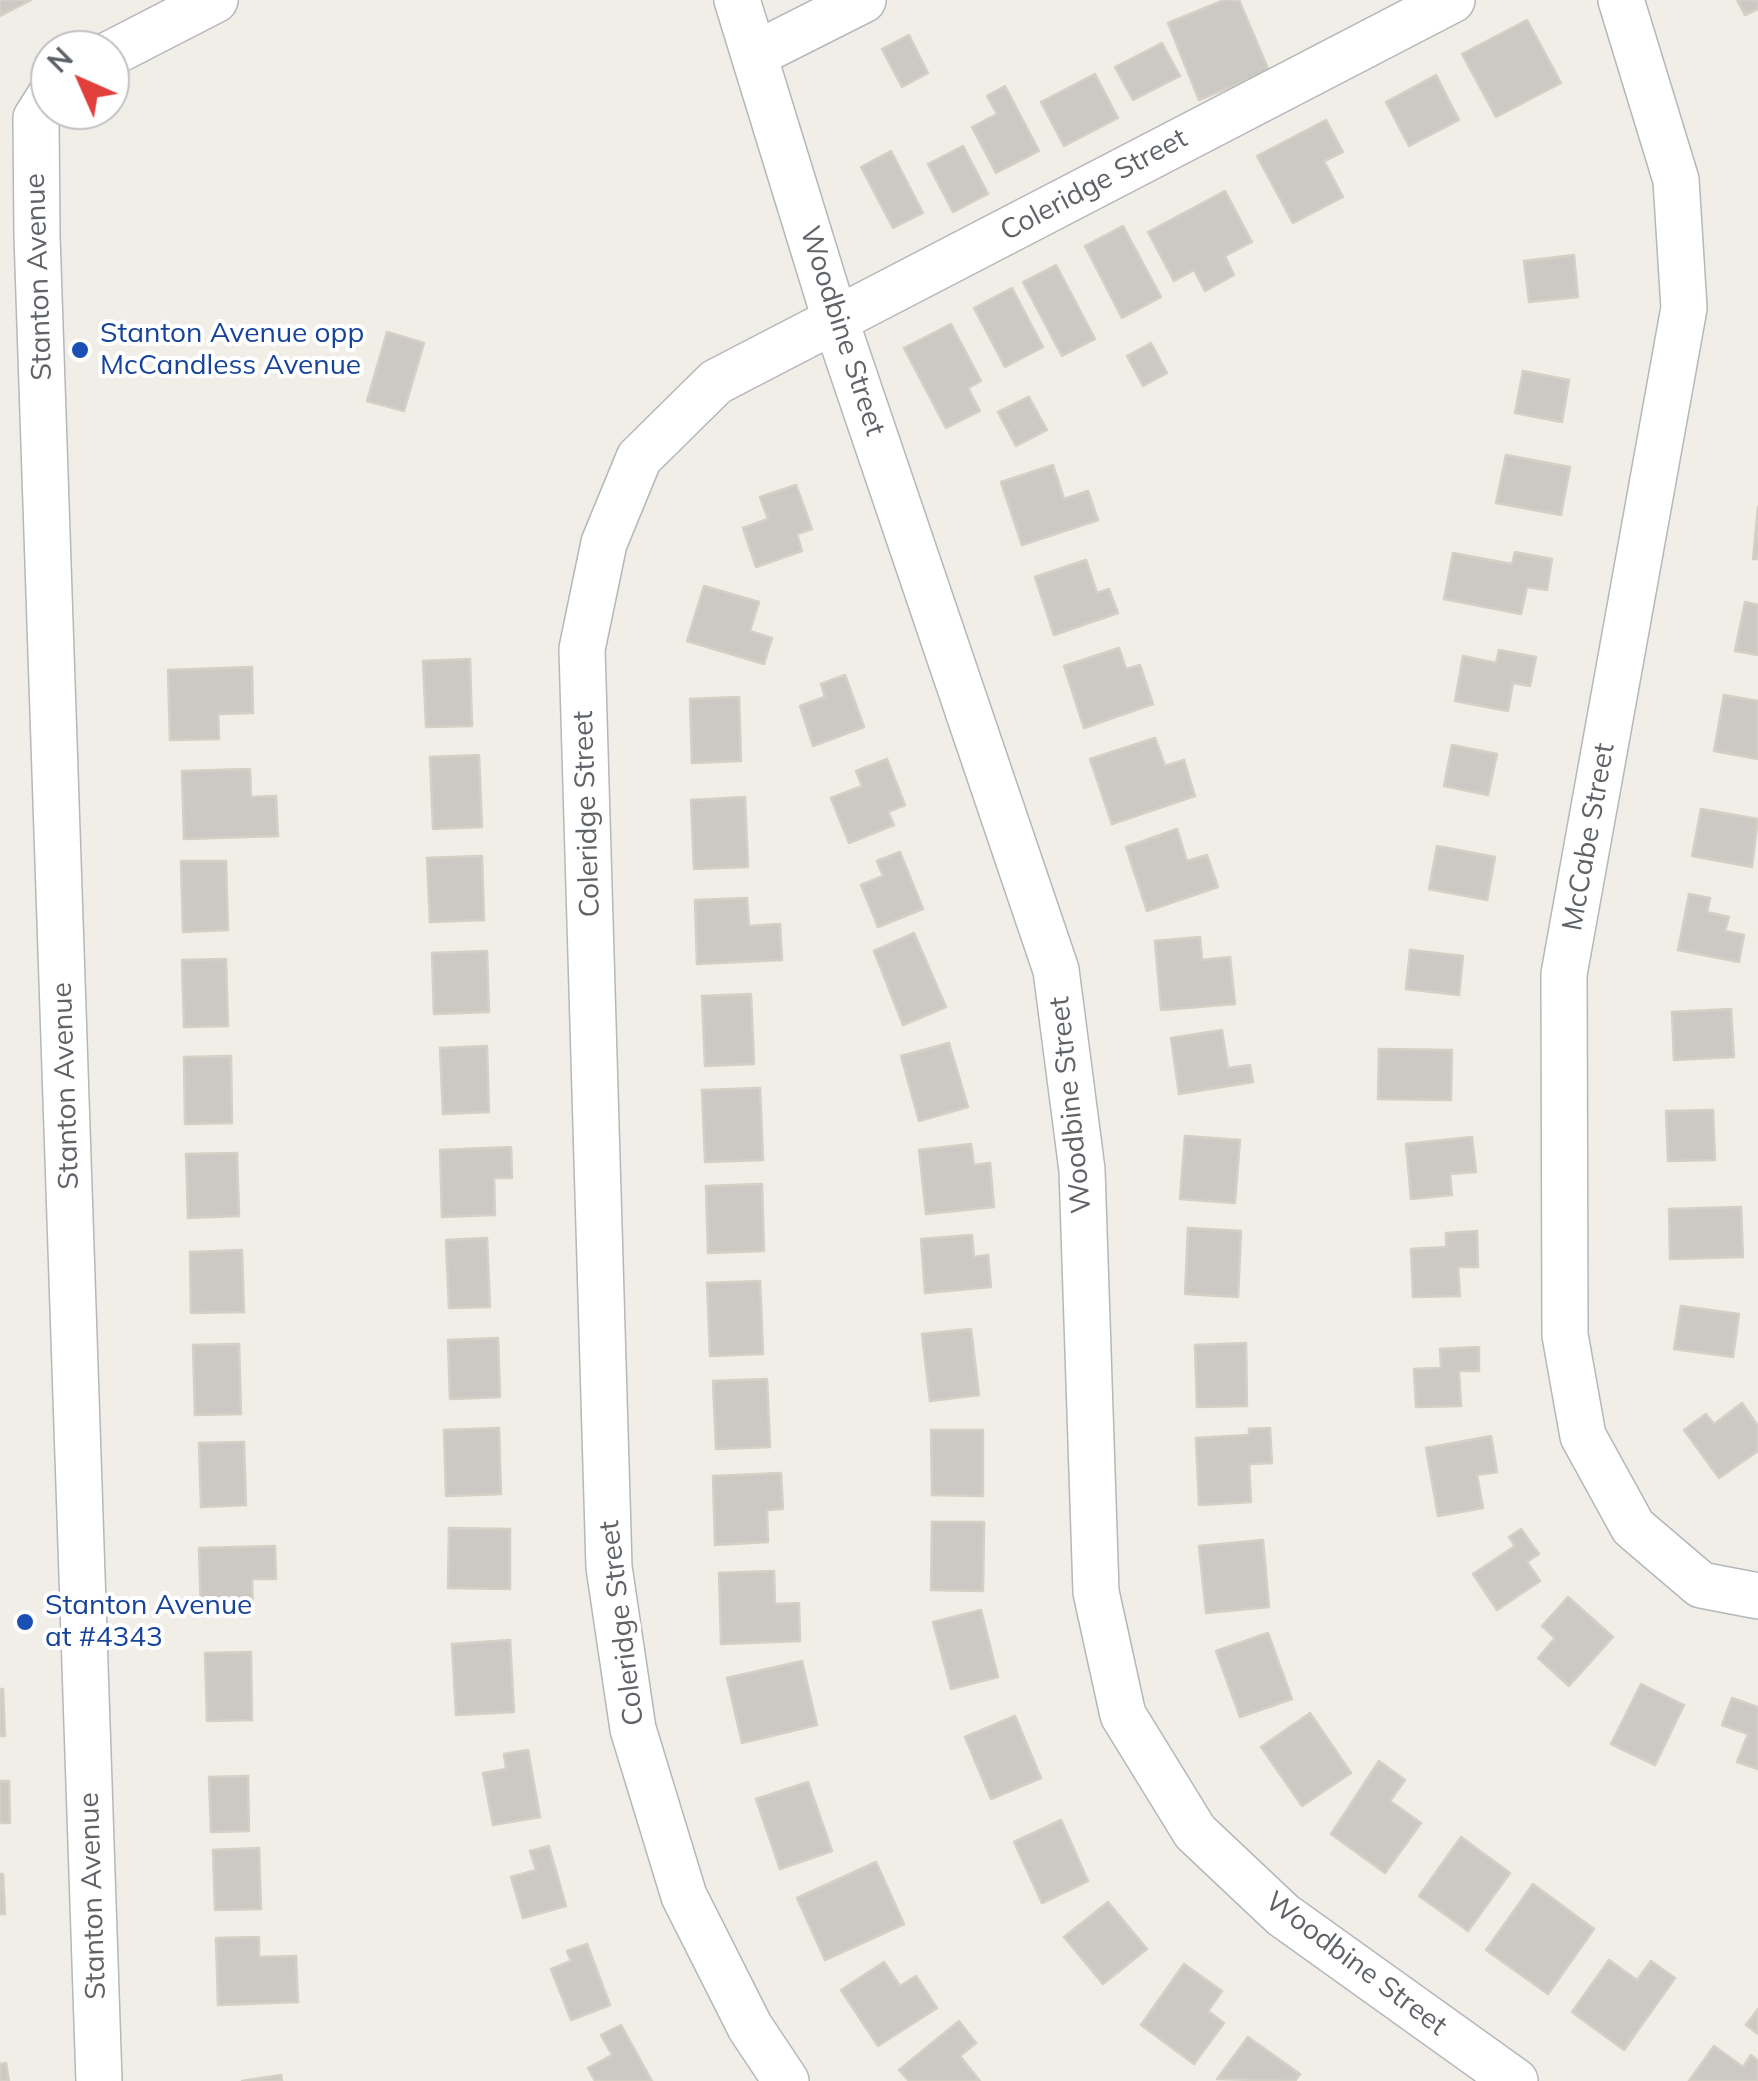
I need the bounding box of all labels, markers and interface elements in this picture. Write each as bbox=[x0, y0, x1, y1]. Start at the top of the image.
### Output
north arrow bbox=[30, 30, 130, 130]
text: N bbox=[40, 40, 80, 80]
street label: Coleridge Street bbox=[995, 122, 1193, 248]
street label: Stanton Avenue bbox=[19, 173, 59, 381]
street label: Woodbine Street bbox=[792, 222, 892, 440]
place label: Stanton Avenue opp McCandless Avenue bbox=[100, 317, 364, 383]
marker: Stanton Avenue opp McCandless Avenue bbox=[69, 339, 91, 361]
street label: Coleridge Street bbox=[567, 710, 607, 918]
street label: McCabe Street bbox=[1556, 740, 1622, 934]
street label: Stanton Avenue bbox=[46, 982, 86, 1190]
street label: Woodbine Street bbox=[1043, 995, 1099, 1215]
street label: Coleridge Street bbox=[593, 1518, 651, 1728]
place label: Stanton Avenue at #4343 bbox=[45, 1589, 252, 1655]
marker: Stanton Avenue at #4343 bbox=[14, 1611, 36, 1633]
street label: Stanton Avenue bbox=[73, 1792, 113, 2000]
street label: Woodbine Street bbox=[1259, 1885, 1453, 2043]

